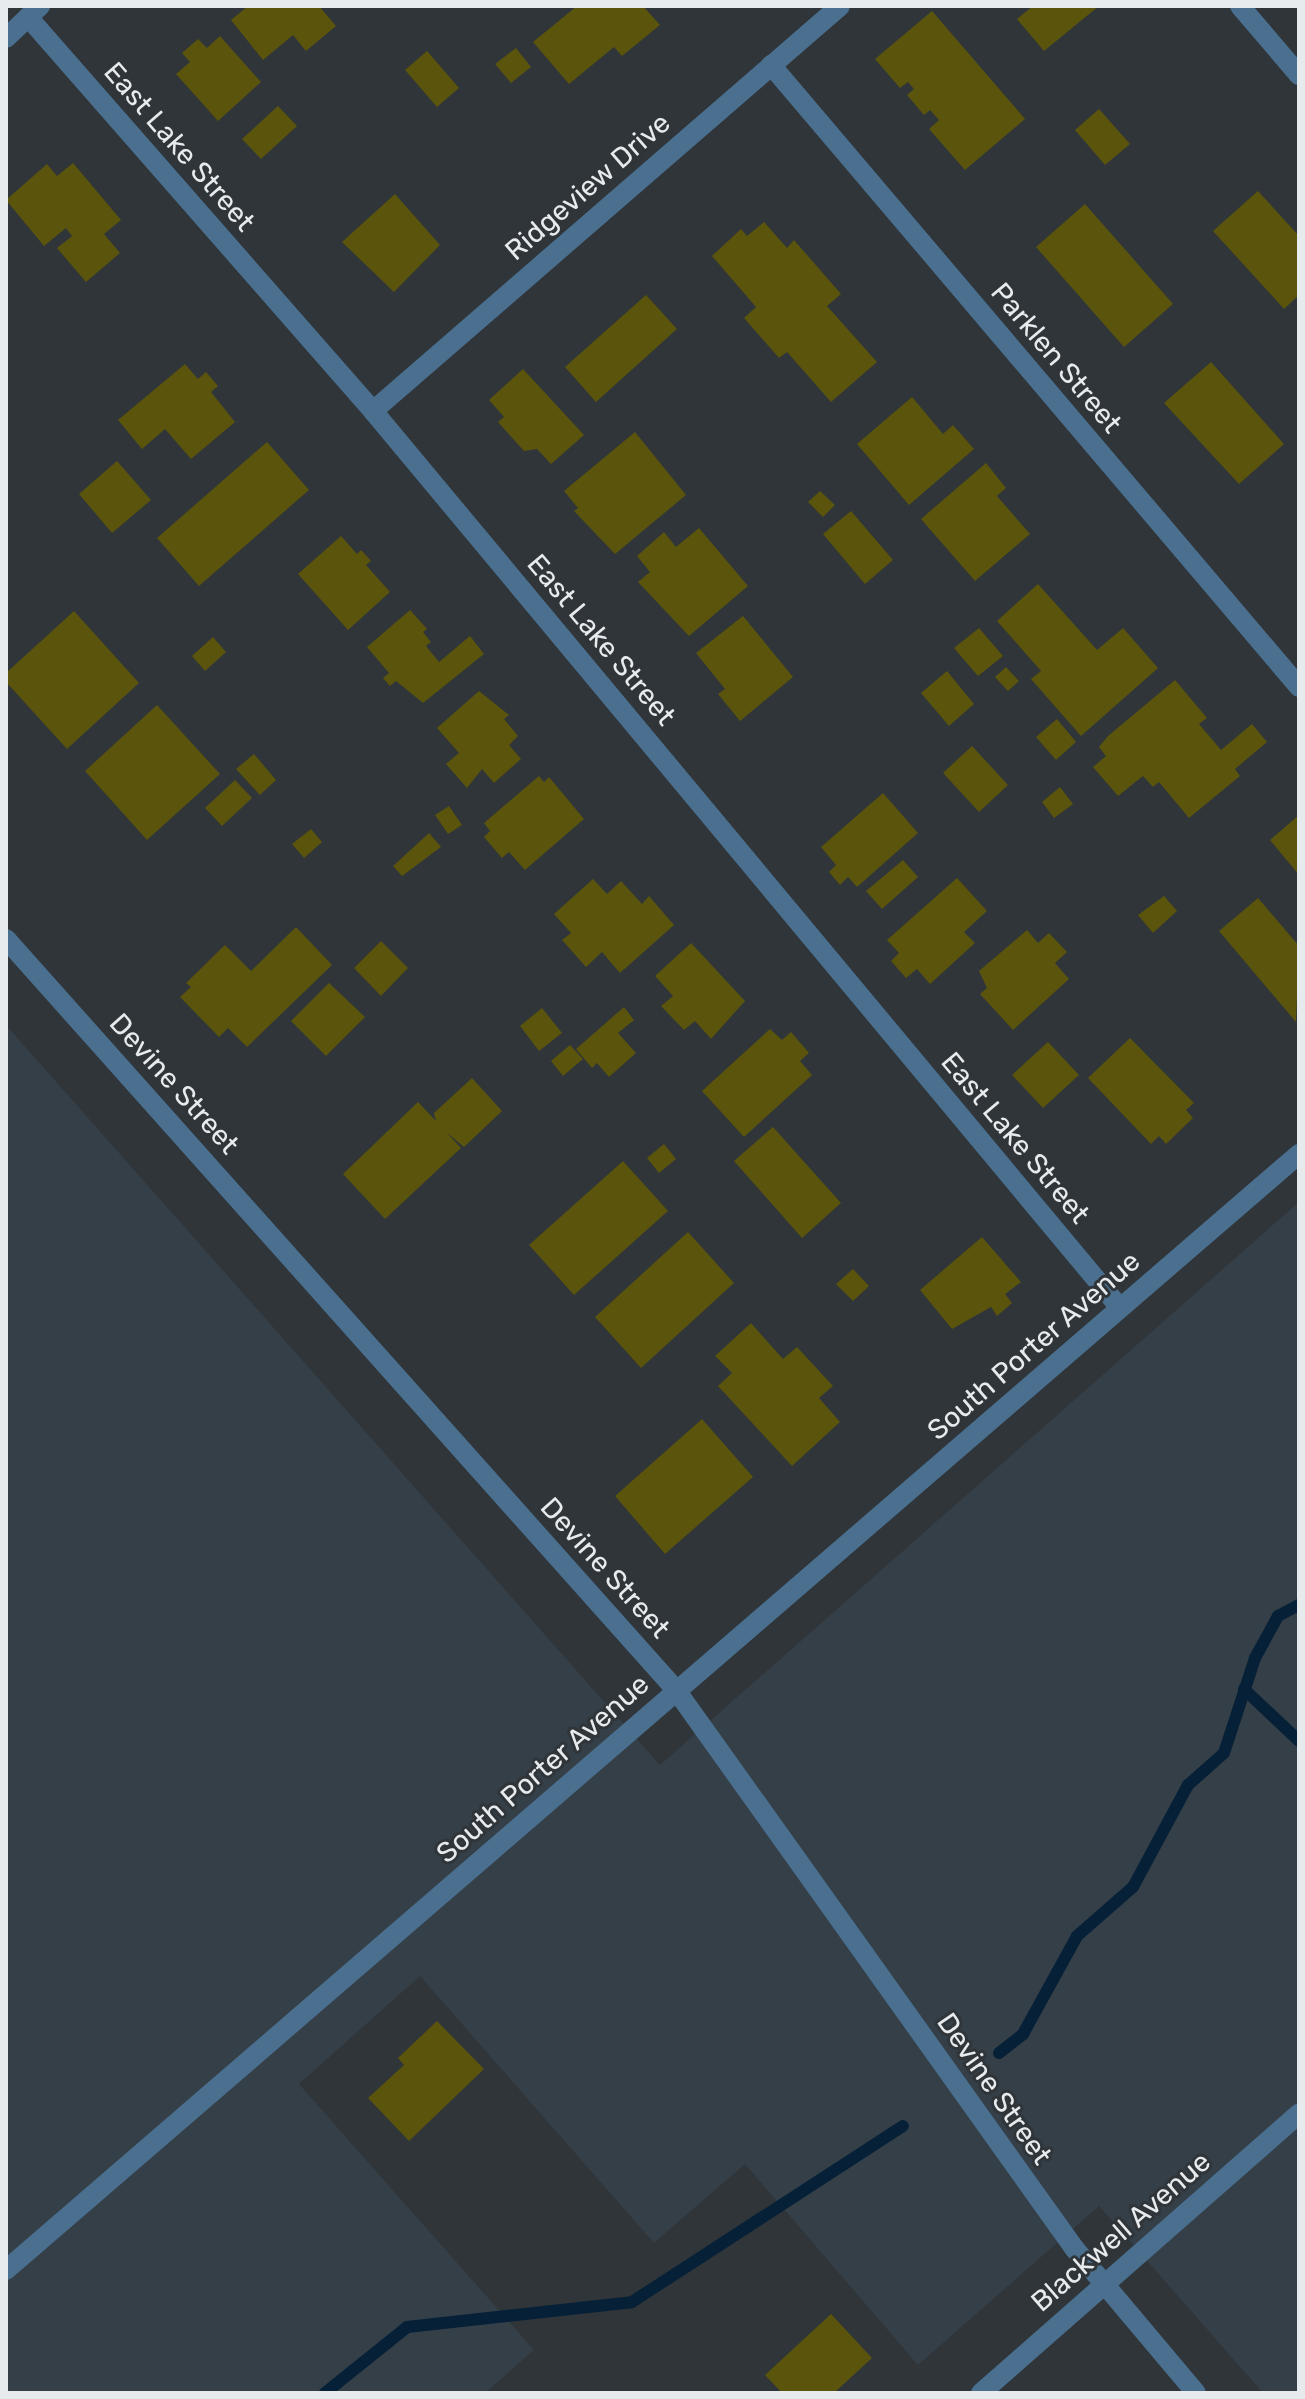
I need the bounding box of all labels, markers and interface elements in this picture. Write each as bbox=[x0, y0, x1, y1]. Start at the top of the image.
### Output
street label: East Lake Street bbox=[96, 56, 262, 238]
street label: Ridgeview Drive bbox=[499, 106, 677, 268]
street label: Parklen Street bbox=[984, 276, 1128, 440]
street label: East Lake Street bbox=[520, 548, 682, 732]
street label: Devine Street bbox=[102, 1007, 246, 1161]
street label: East Lake Street bbox=[934, 1046, 1096, 1230]
street label: South Porter Avenue bbox=[920, 1244, 1148, 1448]
street label: Devine Street bbox=[533, 1491, 677, 1645]
street label: South Porter Avenue bbox=[429, 1667, 657, 1871]
street label: Devine Street bbox=[929, 2007, 1059, 2171]
street label: Blackwell Avenue bbox=[1024, 2145, 1218, 2319]

